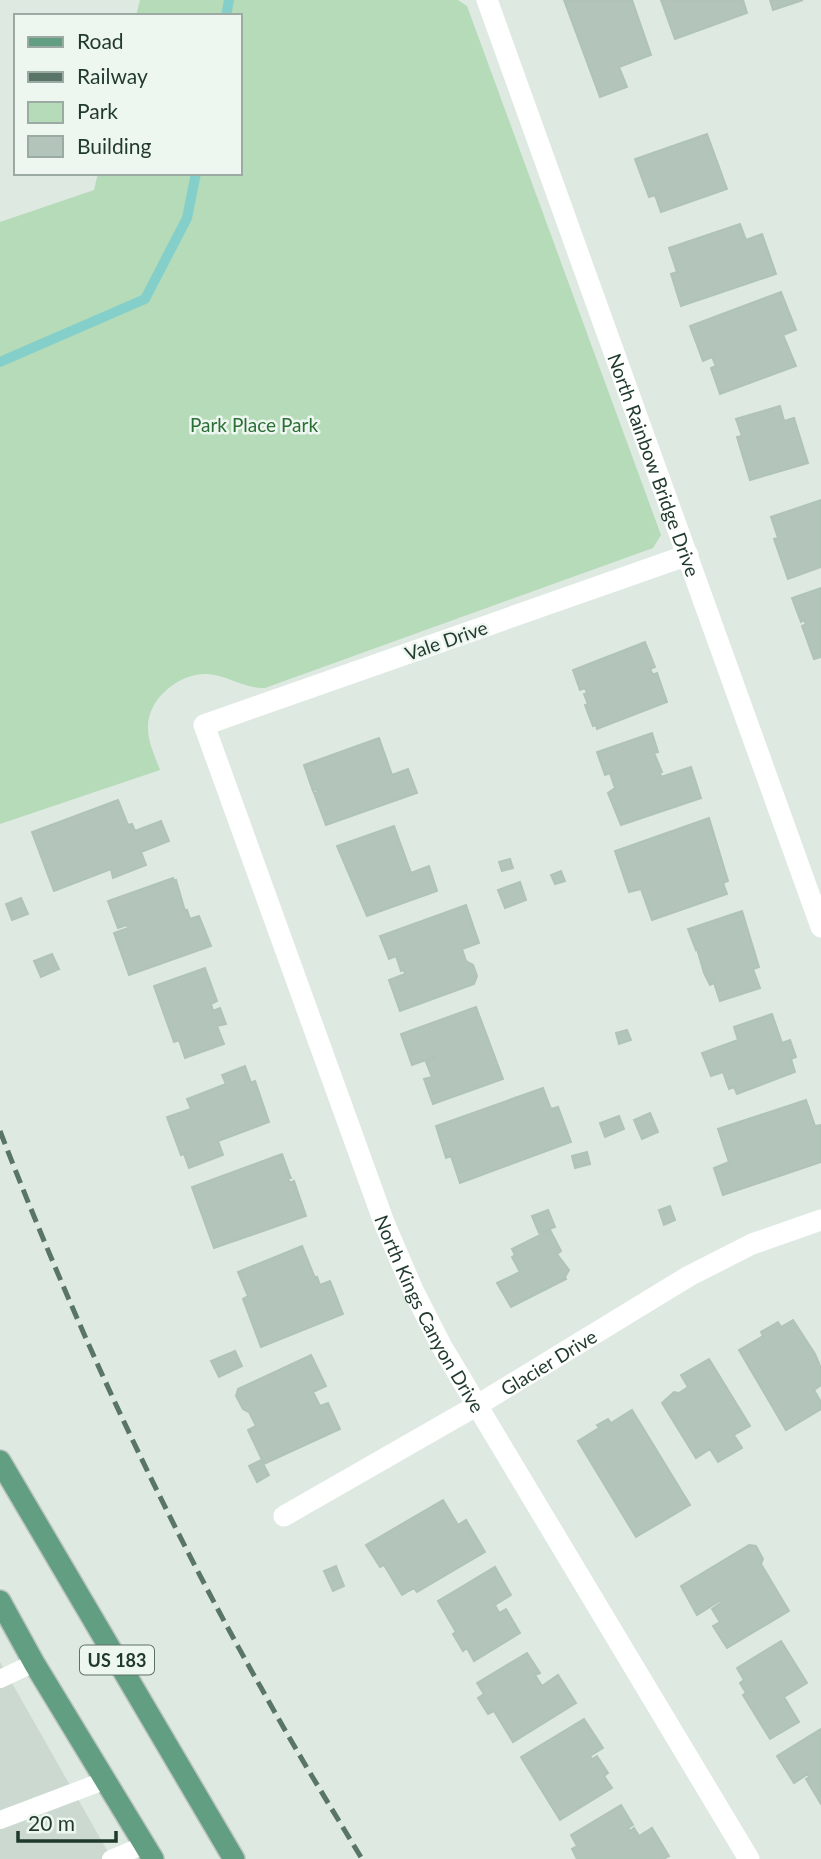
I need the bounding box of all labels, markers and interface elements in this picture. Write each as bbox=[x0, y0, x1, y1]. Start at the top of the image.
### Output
legend bbox=[14, 14, 242, 175]
text: Road bbox=[77, 28, 124, 53]
text: Railway bbox=[77, 63, 148, 88]
text: Park bbox=[77, 98, 118, 123]
text: Building bbox=[77, 133, 152, 158]
street label: North Rainbow Bridge Drive bbox=[604, 350, 705, 579]
park label: Park Place Park bbox=[190, 413, 318, 436]
street label: Vale Drive bbox=[402, 615, 490, 665]
street label: North Kings Canyon Drive bbox=[371, 1212, 490, 1416]
street label: Glacier Drive bbox=[496, 1324, 600, 1400]
road number: US 183 bbox=[80, 1646, 154, 1674]
scale bar bbox=[18, 1800, 116, 1844]
text: 20 m bbox=[28, 1810, 75, 1835]

